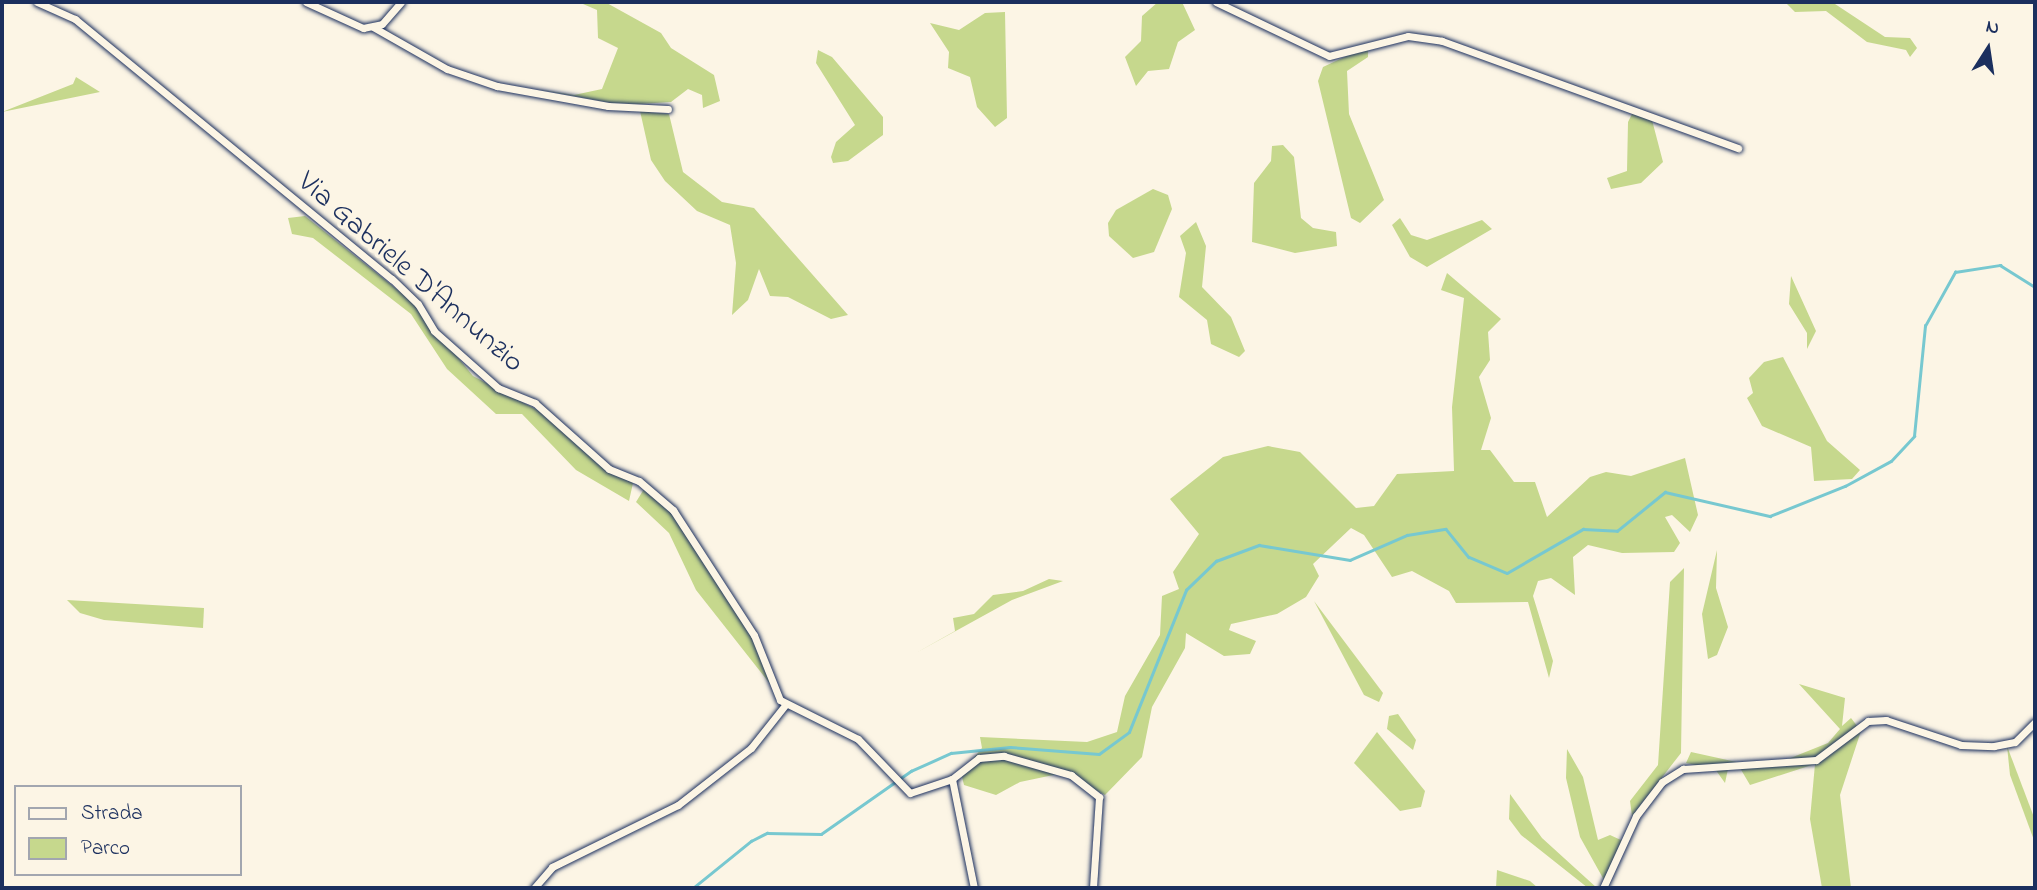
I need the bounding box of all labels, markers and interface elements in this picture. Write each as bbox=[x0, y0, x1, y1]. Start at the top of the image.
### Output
text: N bbox=[1983, 13, 2002, 43]
north arrow bbox=[1953, 14, 2023, 84]
street label: Via Gabriele D'Annunzio bbox=[289, 165, 531, 381]
legend bbox=[14, 785, 242, 876]
text: Strada bbox=[81, 799, 143, 829]
text: Parco bbox=[81, 834, 130, 864]

